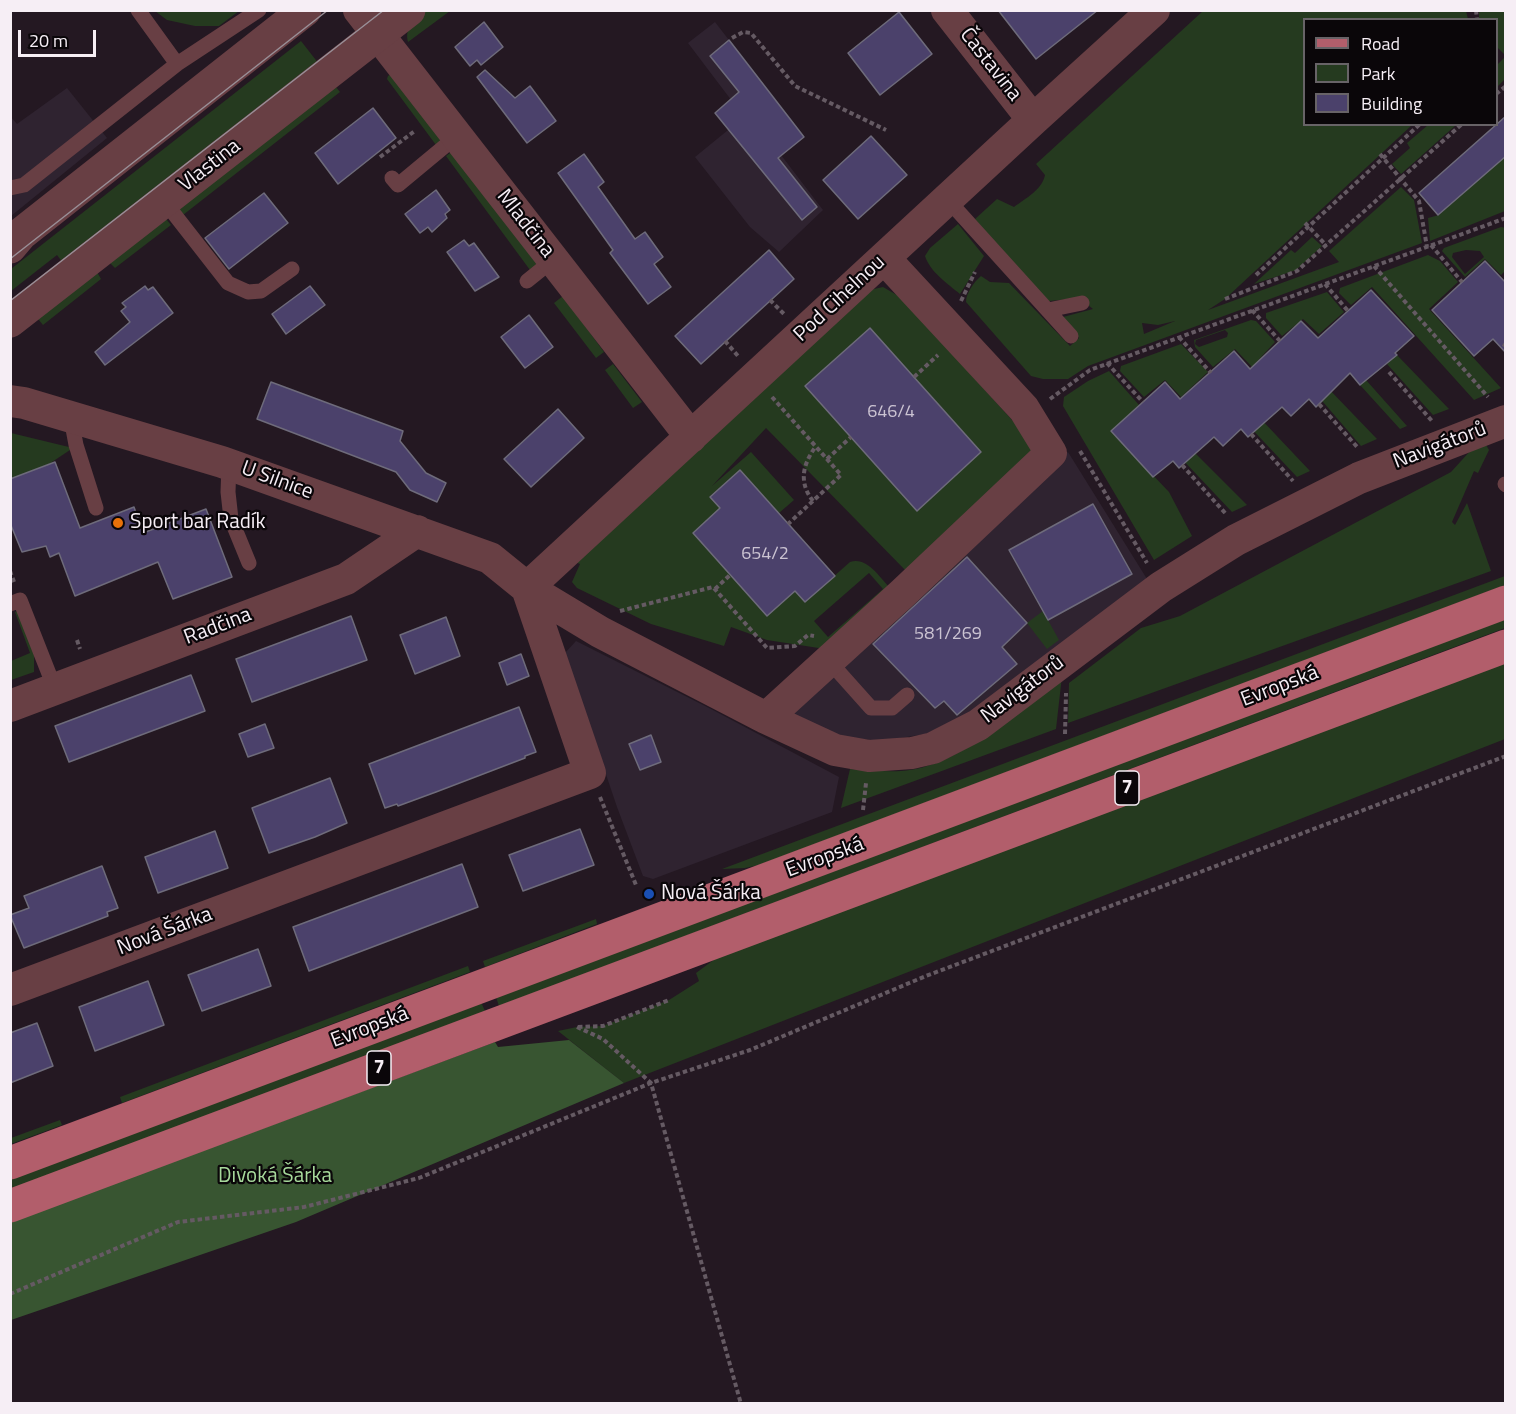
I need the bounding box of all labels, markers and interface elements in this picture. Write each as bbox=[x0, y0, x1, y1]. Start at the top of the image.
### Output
scale bar bbox=[21, 18, 99, 56]
legend bbox=[1303, 18, 1498, 126]
street label: Častavina bbox=[954, 23, 1026, 107]
text: 20 m bbox=[29, 27, 68, 54]
text: Road bbox=[1361, 30, 1400, 57]
text: Park bbox=[1361, 60, 1395, 87]
text: Building bbox=[1361, 90, 1422, 117]
street label: Vlastina bbox=[174, 134, 246, 198]
street label: Mladčina bbox=[491, 185, 559, 263]
street label: Pod Cihelnou bbox=[789, 250, 891, 348]
house number: 646/4 bbox=[867, 402, 915, 424]
street label: Navigátorů bbox=[1390, 417, 1490, 475]
street label: U Silnice bbox=[238, 456, 316, 506]
place label: Sport bar Radík bbox=[130, 510, 266, 536]
marker: Sport bar Radík bbox=[111, 516, 125, 530]
house number: 654/2 bbox=[741, 544, 789, 566]
street label: Radčina bbox=[181, 603, 255, 651]
house number: 581/269 bbox=[914, 624, 982, 646]
street label: Navigátorů bbox=[976, 651, 1070, 729]
street label: Evropská bbox=[1238, 661, 1322, 713]
road number: 7 bbox=[1115, 771, 1139, 805]
street label: Evropská bbox=[783, 832, 867, 884]
place label: Nová Šárka bbox=[661, 881, 761, 907]
marker: Nová Šárka bbox=[642, 887, 656, 901]
street label: Nová Šárka bbox=[114, 902, 216, 962]
street label: Evropská bbox=[328, 1002, 412, 1054]
road number: 7 bbox=[367, 1051, 391, 1085]
park label: Divoká Šárka bbox=[218, 1164, 332, 1190]

